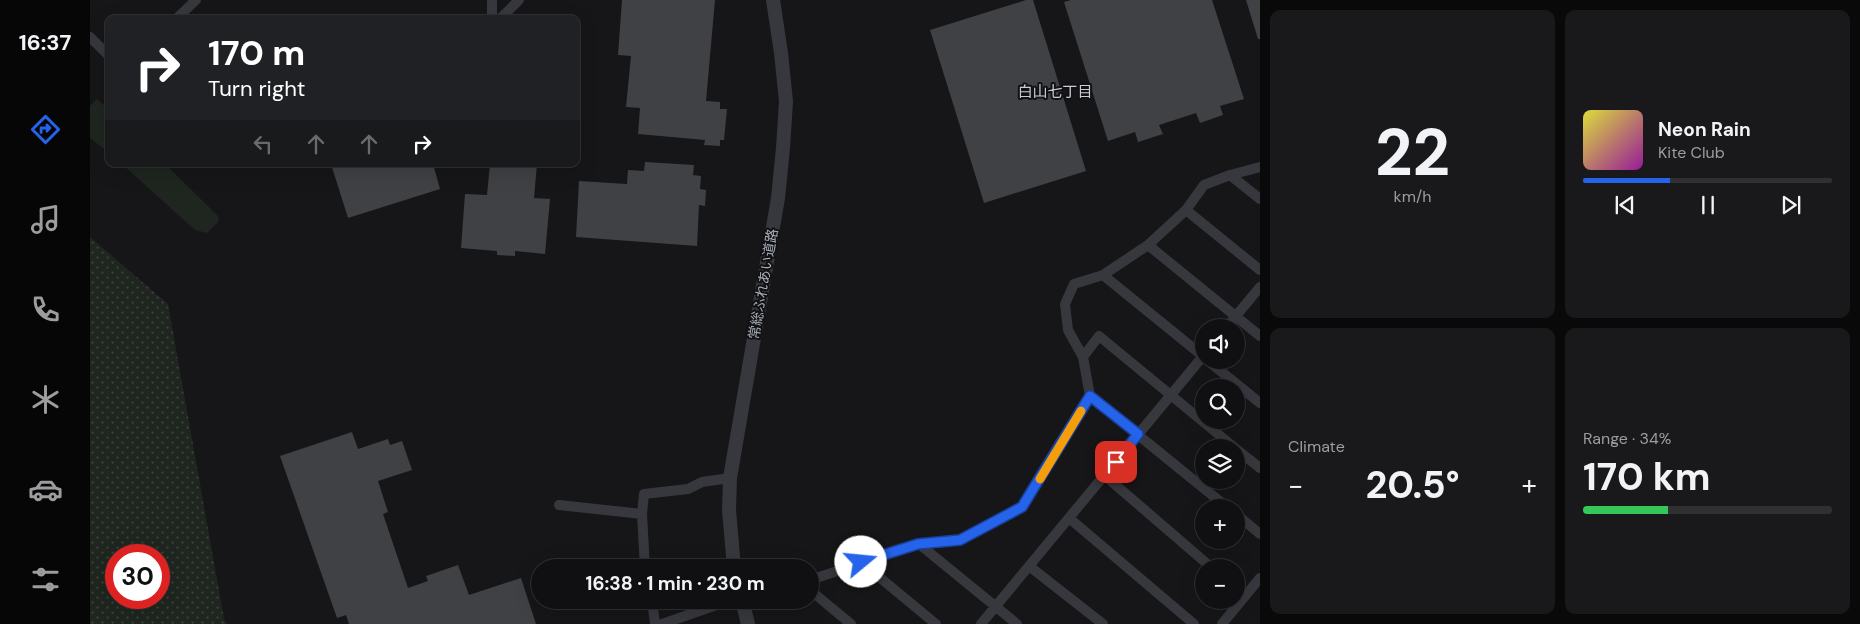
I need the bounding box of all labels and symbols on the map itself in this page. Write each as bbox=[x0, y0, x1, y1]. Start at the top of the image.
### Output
district label: 白山七丁目 bbox=[1017, 82, 1093, 102]
street label: 常総ふれあい道路 bbox=[744, 227, 782, 341]
pin bbox=[1095, 441, 1137, 483]
position arrow bbox=[834, 535, 886, 587]
speed limit sign: 30 bbox=[105, 544, 170, 609]

